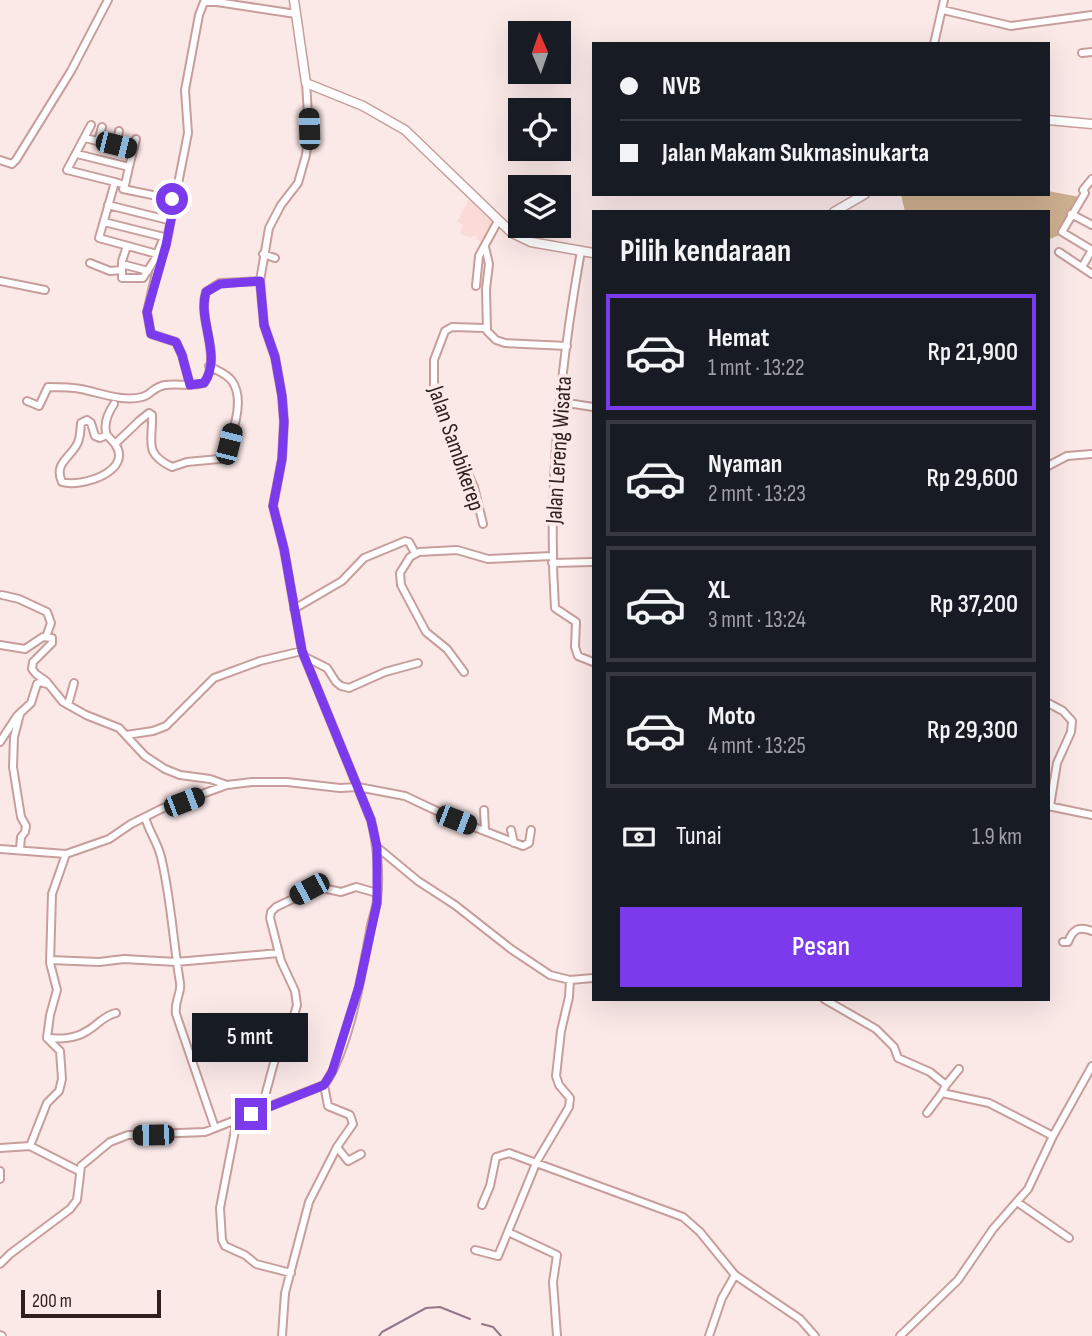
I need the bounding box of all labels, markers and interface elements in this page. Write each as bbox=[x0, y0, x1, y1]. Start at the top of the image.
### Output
north arrow bbox=[508, 21, 570, 84]
map controls bbox=[508, 21, 571, 238]
text: NVB bbox=[662, 71, 701, 102]
button: locate bbox=[508, 98, 571, 161]
car bbox=[298, 108, 321, 150]
car bbox=[94, 130, 139, 160]
text: Jalan Makam Sukmasinukarta bbox=[662, 138, 929, 169]
button: layers bbox=[508, 175, 571, 238]
route start bbox=[156, 183, 188, 215]
text: Pilih kendaraan bbox=[620, 232, 791, 271]
icon: car bbox=[624, 321, 687, 384]
text: Hemat bbox=[708, 323, 769, 354]
text: Rp 21,900 bbox=[928, 337, 1018, 368]
text: 1 mnt · 13:22 bbox=[708, 354, 804, 382]
street label: Jalan Lereng Wisata bbox=[540, 375, 578, 526]
street label: Jalan Sambikerep bbox=[421, 381, 490, 514]
car bbox=[214, 421, 245, 467]
icon: car bbox=[624, 447, 687, 510]
text: Nyaman bbox=[708, 449, 782, 480]
text: Rp 29,600 bbox=[926, 463, 1018, 494]
text: 2 mnt · 13:23 bbox=[708, 480, 806, 508]
icon: car bbox=[624, 573, 687, 636]
text: XL bbox=[708, 575, 730, 606]
text: Rp 37,200 bbox=[930, 589, 1018, 620]
text: 3 mnt · 13:24 bbox=[708, 606, 806, 634]
icon: car bbox=[624, 699, 687, 762]
text: Moto bbox=[708, 701, 756, 732]
text: Rp 29,300 bbox=[927, 715, 1018, 746]
text: 4 mnt · 13:25 bbox=[708, 732, 806, 760]
car bbox=[161, 785, 208, 819]
car bbox=[433, 803, 480, 837]
icon: cash bbox=[620, 818, 658, 856]
text: Tunai bbox=[676, 821, 722, 852]
text: 1.9 km bbox=[972, 823, 1022, 851]
car bbox=[286, 870, 333, 908]
button: Pesan bbox=[620, 907, 1022, 987]
callout: 5 mnt bbox=[193, 1012, 309, 1062]
text: 5 mnt bbox=[227, 1023, 273, 1051]
route end bbox=[235, 1098, 267, 1130]
car bbox=[132, 1124, 175, 1146]
scale bar bbox=[21, 1287, 161, 1319]
text: 200 m bbox=[32, 1290, 72, 1313]

